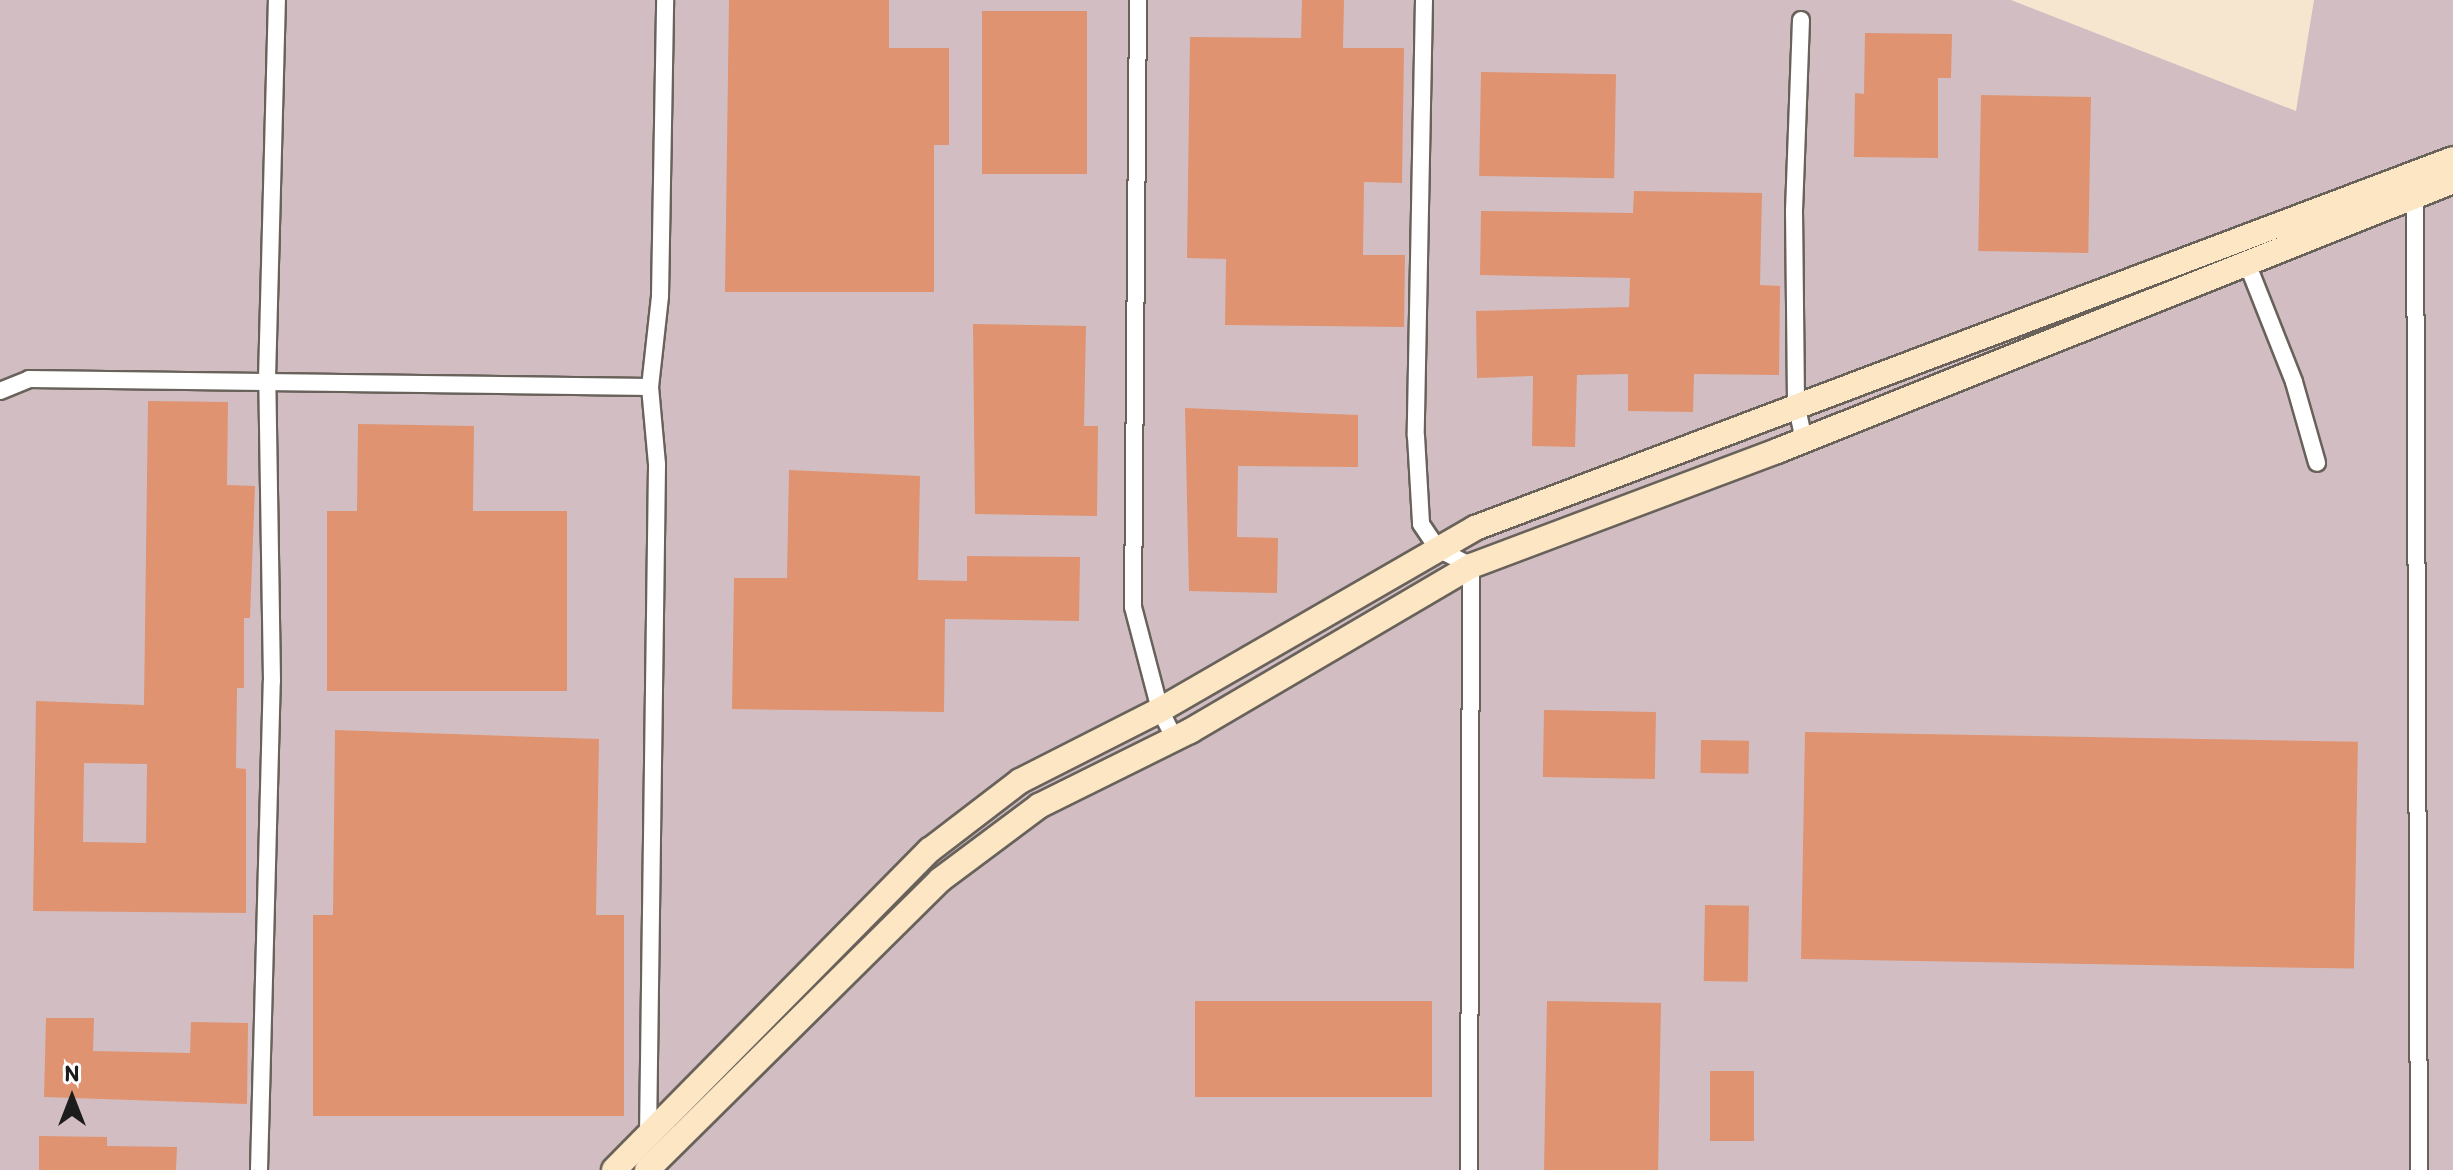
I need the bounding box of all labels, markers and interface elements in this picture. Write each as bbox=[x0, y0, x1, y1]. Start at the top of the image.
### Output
north arrow bbox=[32, 1058, 112, 1138]
text: N bbox=[65, 1060, 79, 1087]

